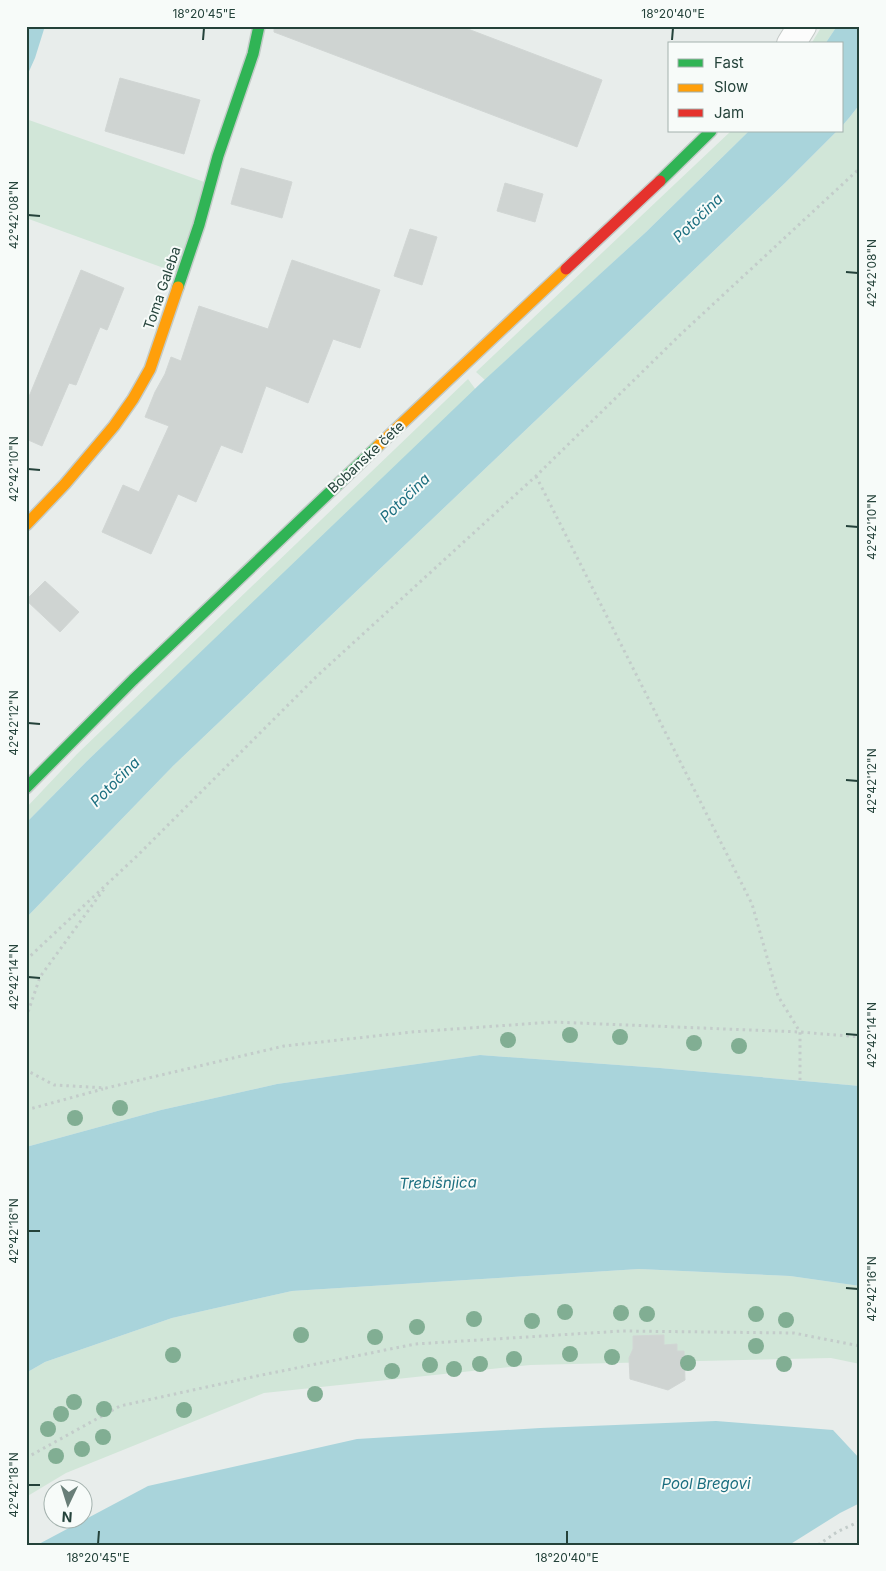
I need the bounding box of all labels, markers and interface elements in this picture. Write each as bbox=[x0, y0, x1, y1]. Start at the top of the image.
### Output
text: 18°20'45"E bbox=[172, 6, 236, 21]
text: 18°20'40"E bbox=[641, 6, 705, 21]
legend bbox=[668, 42, 844, 132]
text: Fast bbox=[714, 53, 744, 72]
text: Slow bbox=[714, 77, 748, 96]
text: Jam bbox=[714, 103, 744, 122]
text: 42°42'08"N bbox=[6, 181, 21, 249]
water label: Potočina bbox=[669, 189, 727, 246]
text: 42°42'08"N bbox=[864, 239, 879, 307]
street label: Toma Galeba bbox=[139, 244, 184, 332]
street label: Bobanske čete bbox=[324, 417, 407, 496]
text: 42°42'10"N bbox=[6, 436, 21, 502]
water label: Potočina bbox=[376, 469, 434, 526]
text: 42°42'10"N bbox=[864, 494, 879, 560]
text: 42°42'12"N bbox=[6, 690, 21, 756]
text: 42°42'12"N bbox=[864, 748, 879, 814]
water label: Potočina bbox=[86, 753, 143, 810]
text: 42°42'14"N bbox=[6, 944, 21, 1010]
text: 42°42'14"N bbox=[864, 1002, 879, 1068]
water label: Trebišnjica bbox=[399, 1172, 477, 1193]
text: 42°42'16"N bbox=[6, 1198, 21, 1264]
text: 42°42'16"N bbox=[864, 1256, 879, 1322]
text: 42°42'18"N bbox=[6, 1452, 21, 1518]
water label: Pool Bregovi bbox=[661, 1474, 751, 1493]
north arrow bbox=[42, 1478, 92, 1528]
text: N bbox=[61, 1509, 73, 1526]
text: 18°20'45"E bbox=[66, 1550, 130, 1565]
text: 18°20'40"E bbox=[535, 1550, 599, 1565]

